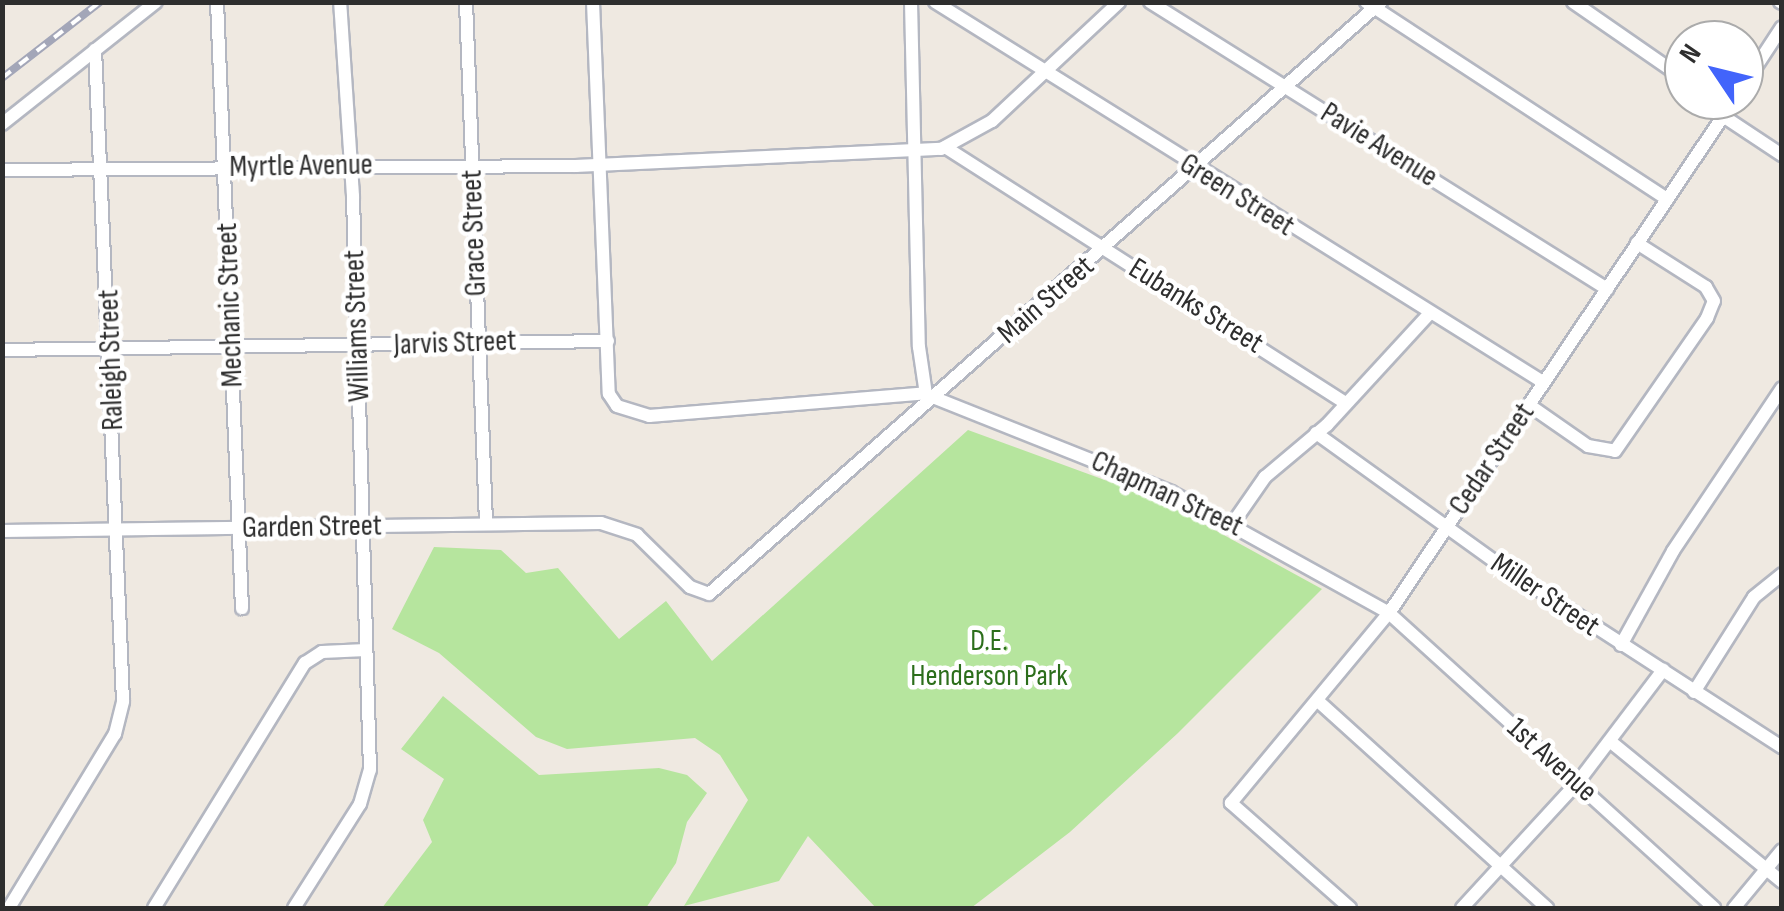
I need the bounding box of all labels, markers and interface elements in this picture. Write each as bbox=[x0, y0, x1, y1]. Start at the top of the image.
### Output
north arrow bbox=[1664, 20, 1764, 120]
text: N bbox=[1673, 38, 1708, 69]
street label: Pavie Avenue bbox=[1314, 95, 1444, 195]
street label: Green Street bbox=[1173, 146, 1301, 244]
street label: Myrtle Avenue bbox=[229, 147, 373, 185]
street label: Grace Street bbox=[454, 169, 494, 297]
street label: Mechanic Street bbox=[209, 222, 251, 388]
street label: Main Street bbox=[990, 248, 1102, 352]
street label: Williams Street bbox=[336, 249, 378, 403]
street label: Eubanks Street bbox=[1122, 251, 1270, 361]
street label: Raleigh Street bbox=[91, 289, 131, 431]
street label: Jarvis Street bbox=[393, 323, 517, 363]
street label: Cedar Street bbox=[1442, 396, 1542, 522]
street label: Chapman Street bbox=[1085, 443, 1249, 545]
street label: Garden Street bbox=[242, 508, 382, 546]
street label: Miller Street bbox=[1484, 546, 1606, 644]
park label: D.E. Henderson Park bbox=[910, 623, 1068, 694]
street label: 1st Avenue bbox=[1500, 710, 1604, 810]

